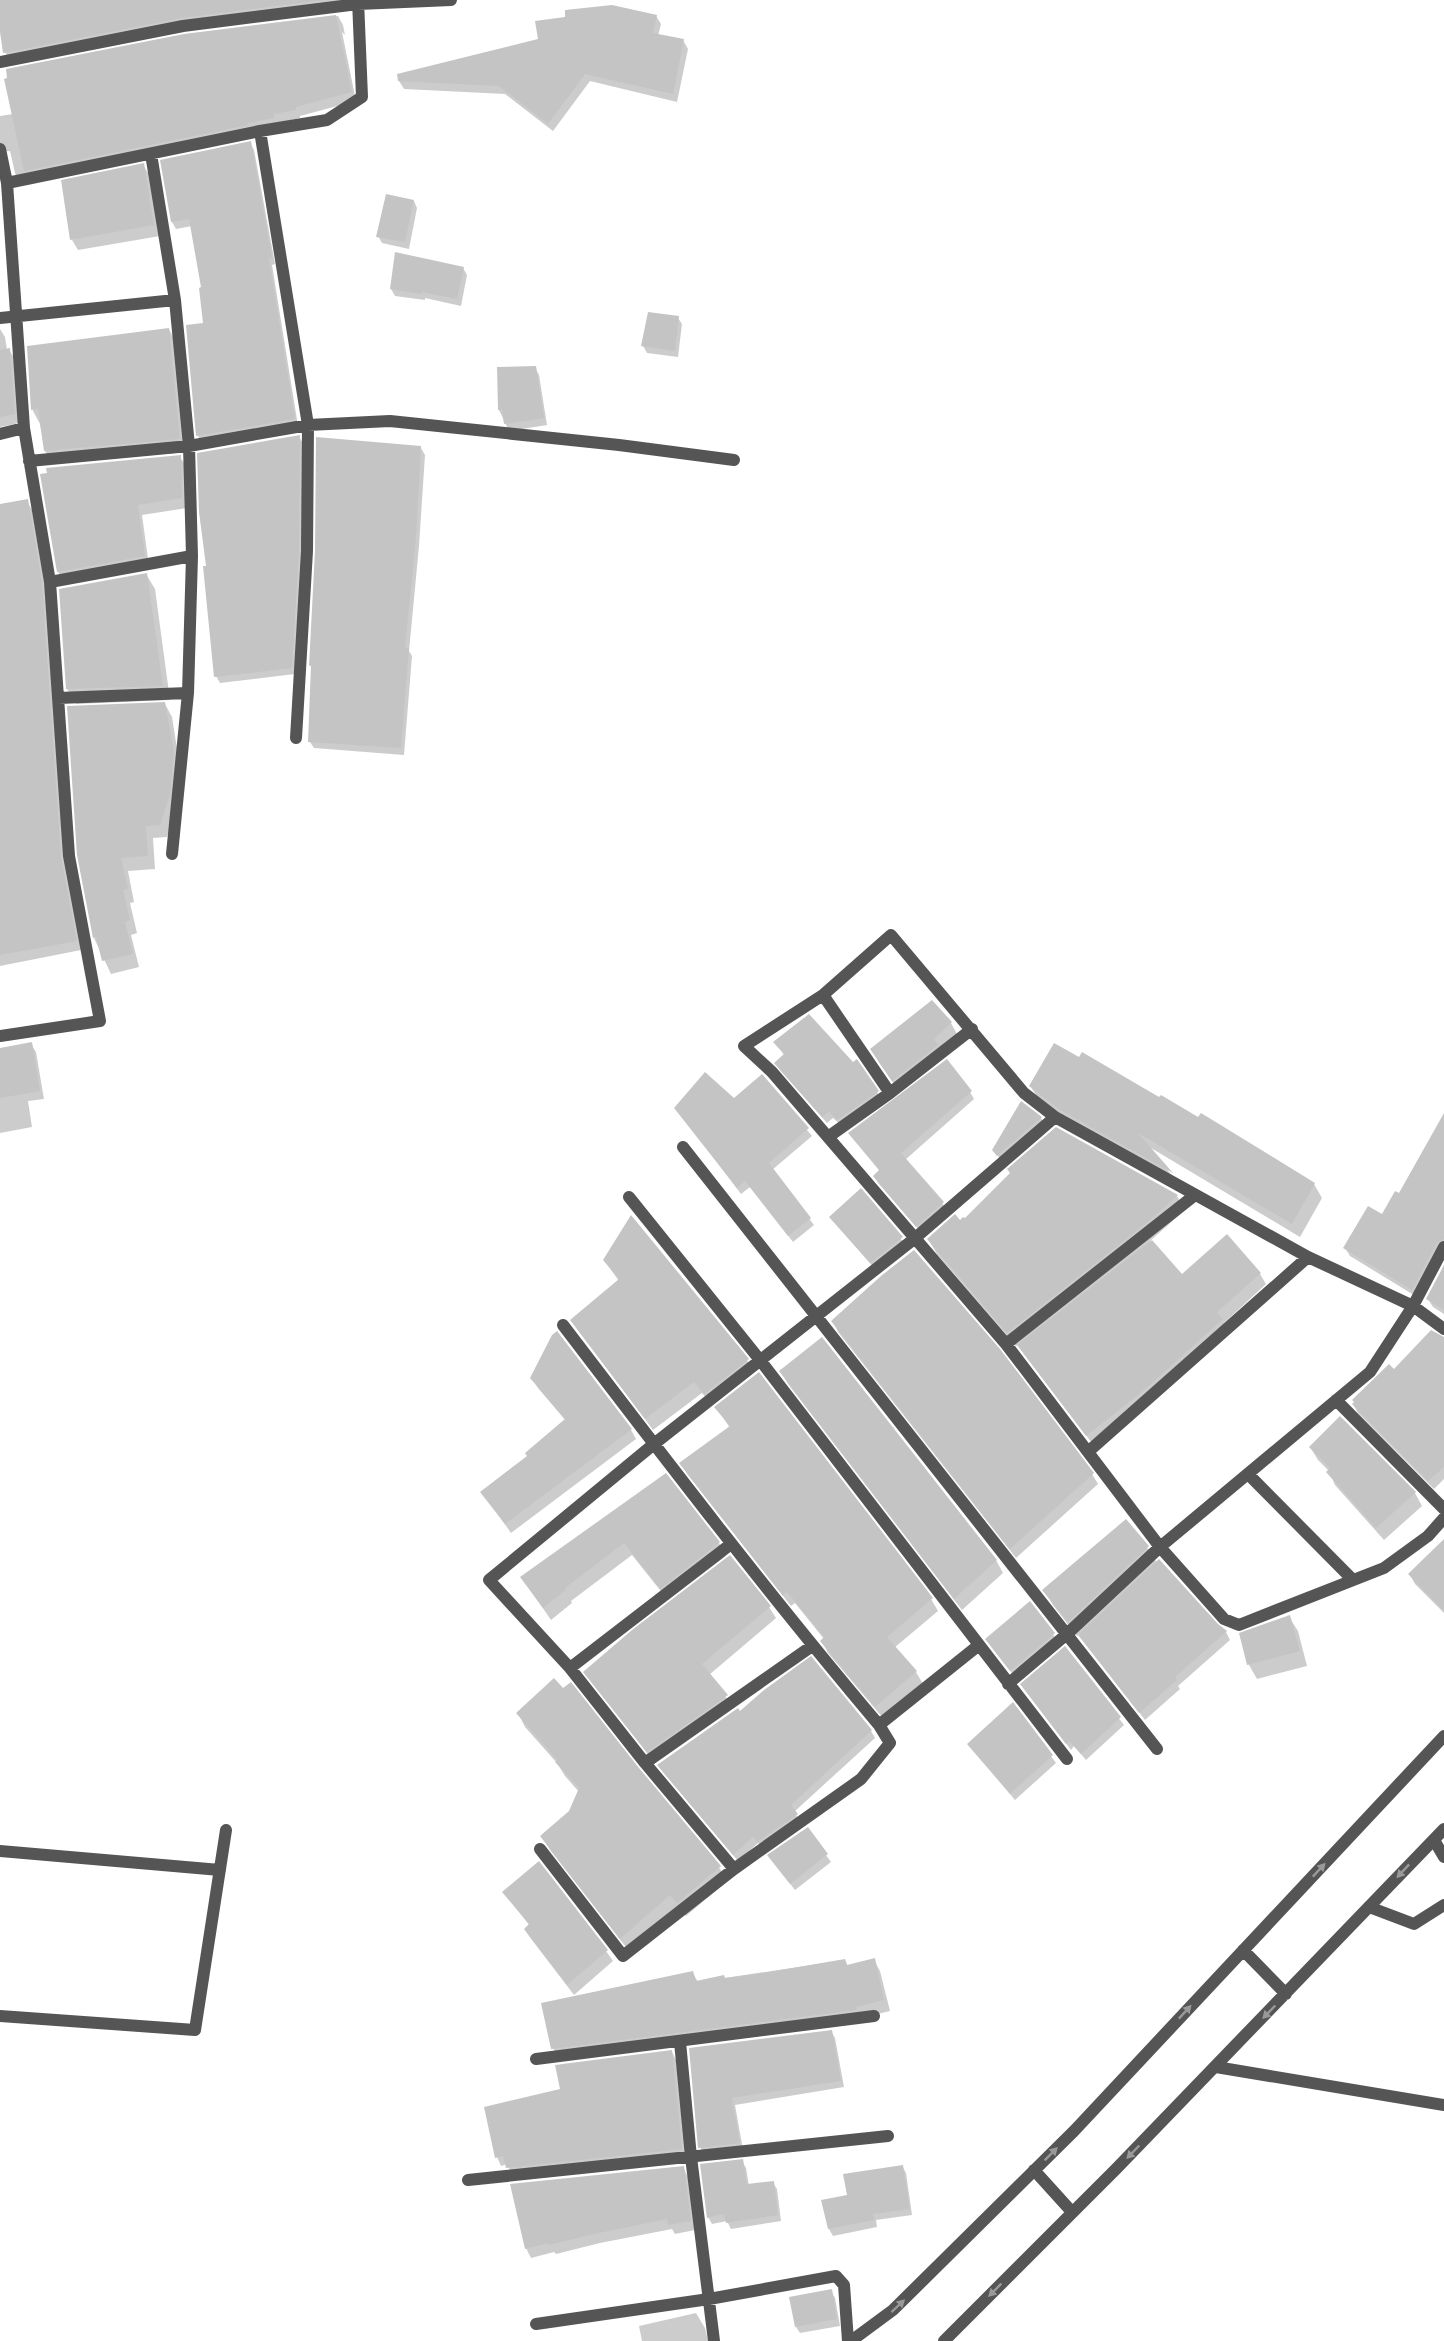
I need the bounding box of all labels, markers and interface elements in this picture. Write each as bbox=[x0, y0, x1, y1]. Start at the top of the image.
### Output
one-way arrow bbox=[1311, 1863, 1325, 1877]
one-way arrow bbox=[1397, 1863, 1410, 1878]
one-way arrow bbox=[1178, 2005, 1191, 2020]
one-way arrow bbox=[1262, 2005, 1276, 2019]
one-way arrow bbox=[1126, 2145, 1140, 2159]
one-way arrow bbox=[1044, 2146, 1058, 2161]
one-way arrow bbox=[988, 2283, 1002, 2298]
one-way arrow bbox=[890, 2299, 905, 2313]

